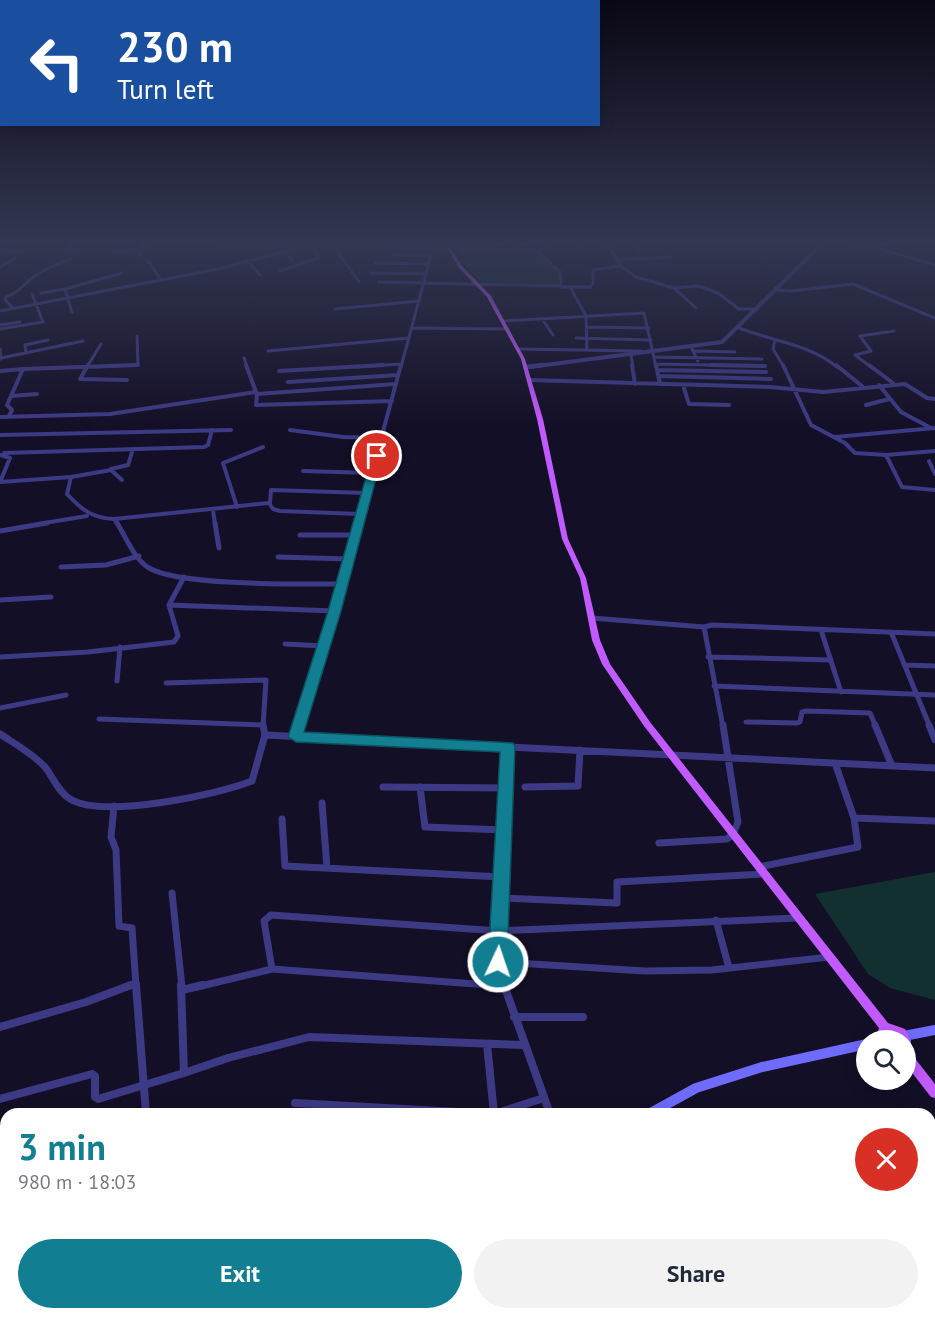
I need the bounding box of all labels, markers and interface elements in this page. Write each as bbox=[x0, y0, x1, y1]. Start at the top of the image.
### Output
text: 230 m bbox=[117, 19, 233, 74]
icon: left bbox=[18, 24, 96, 102]
text: Turn left bbox=[117, 72, 214, 106]
pin bbox=[351, 430, 402, 481]
icon: arrive bbox=[360, 439, 393, 472]
position arrow bbox=[466, 930, 530, 994]
map controls bbox=[856, 1030, 916, 1090]
button: search bbox=[856, 1030, 916, 1090]
text: 3 min bbox=[18, 1123, 106, 1170]
button: close bbox=[855, 1128, 918, 1191]
text: 980 m · 18:03 bbox=[18, 1169, 136, 1195]
button: Exit bbox=[18, 1239, 462, 1308]
button: Share bbox=[474, 1239, 918, 1308]

